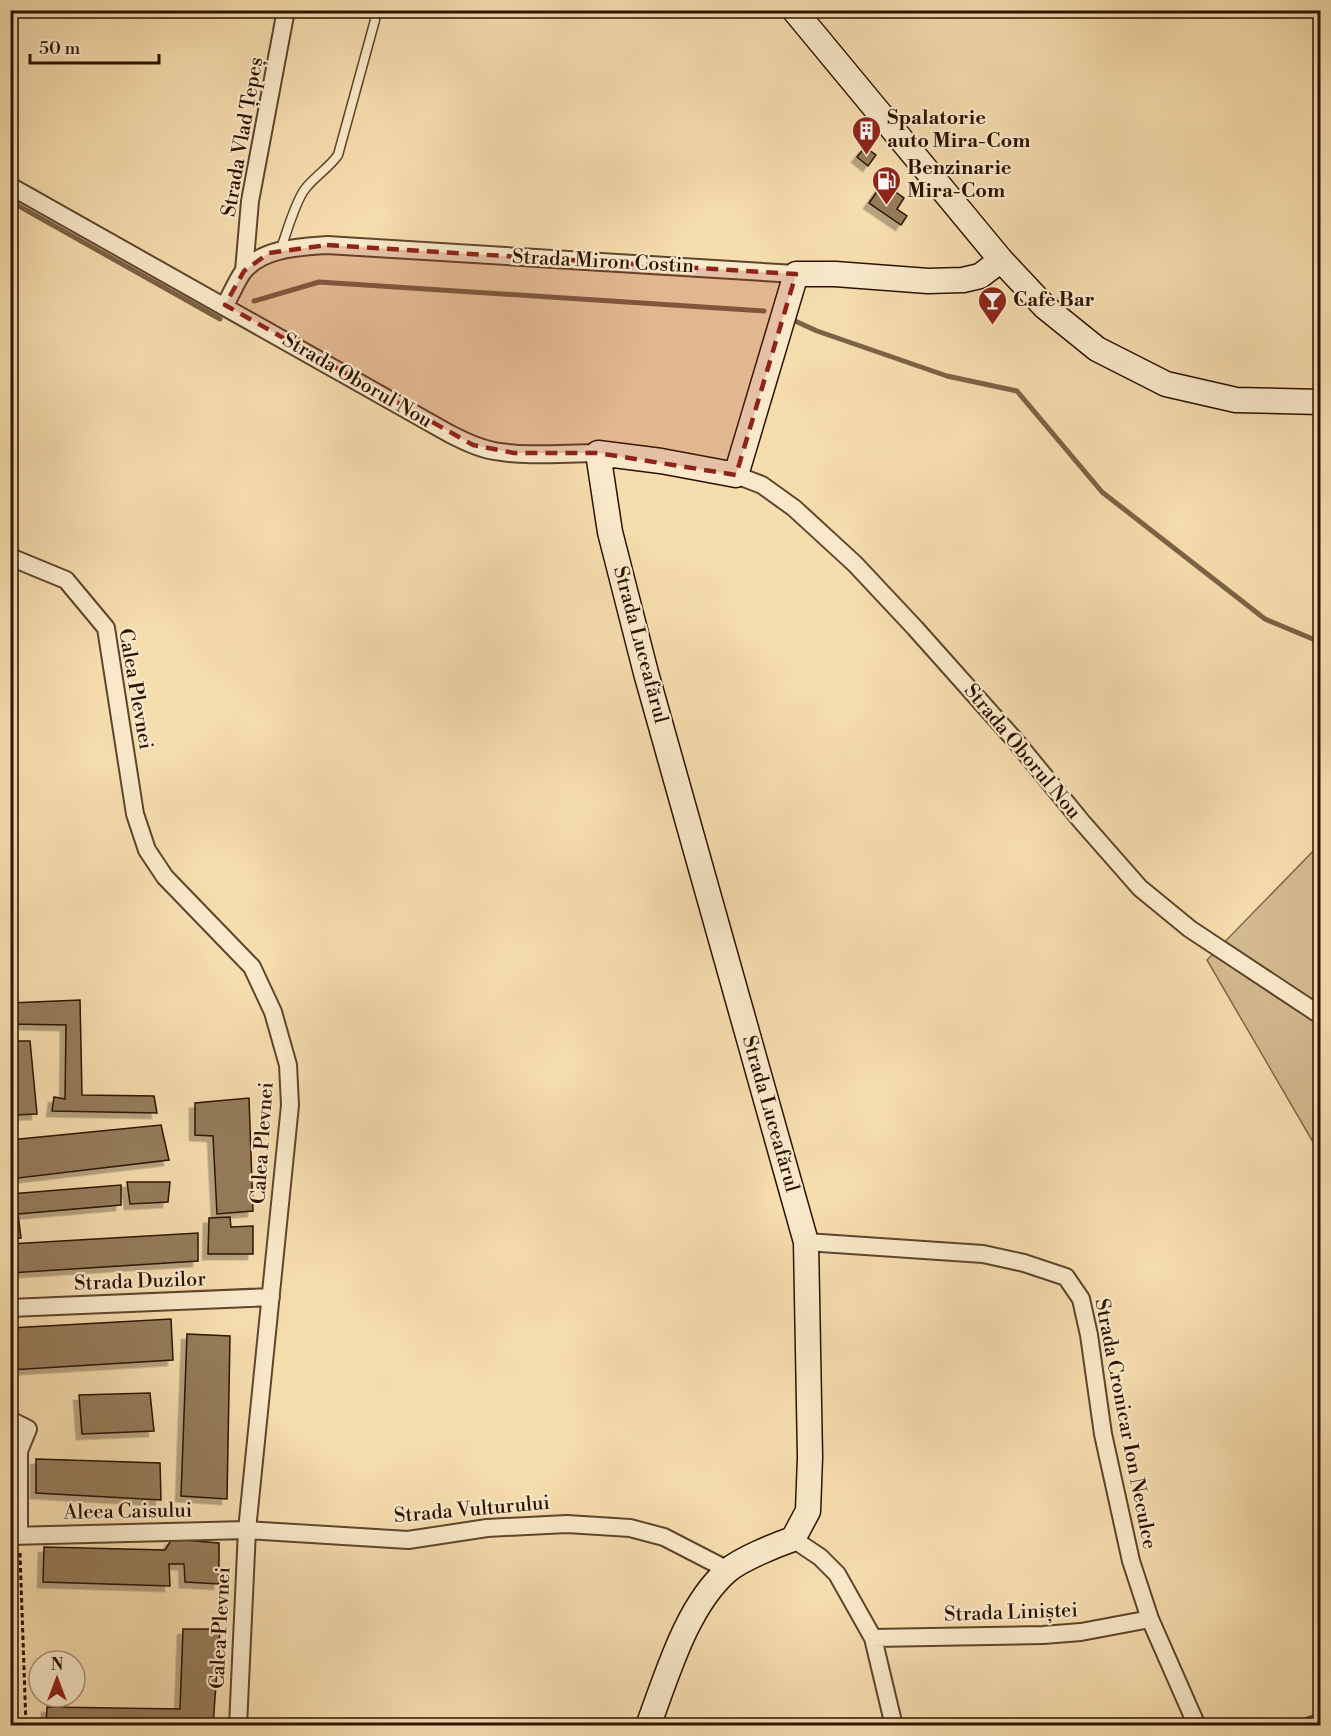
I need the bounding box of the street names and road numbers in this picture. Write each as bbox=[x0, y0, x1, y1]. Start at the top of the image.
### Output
street label: Strada Vlad Țepeș bbox=[217, 55, 269, 219]
street label: Strada Miron Costin bbox=[511, 245, 695, 279]
street label: Strada Oborul Nou bbox=[278, 328, 437, 434]
street label: Strada Luceafărul bbox=[607, 564, 673, 726]
street label: Calea Plevnei bbox=[112, 627, 158, 752]
street label: Strada Oborul Nou bbox=[958, 679, 1086, 825]
street label: Strada Luceafărul bbox=[736, 1033, 804, 1195]
street label: Calea Plevnei bbox=[246, 1081, 280, 1205]
street label: Strada Duzilor bbox=[74, 1267, 207, 1297]
street label: Strada Cronicar Ion Neculce bbox=[1088, 1296, 1162, 1552]
street label: Strada Vulturului bbox=[393, 1491, 551, 1529]
street label: Aleea Caisului bbox=[62, 1498, 193, 1526]
street label: Calea Plevnei bbox=[205, 1566, 237, 1690]
street label: Strada Liniștei bbox=[944, 1598, 1079, 1628]

